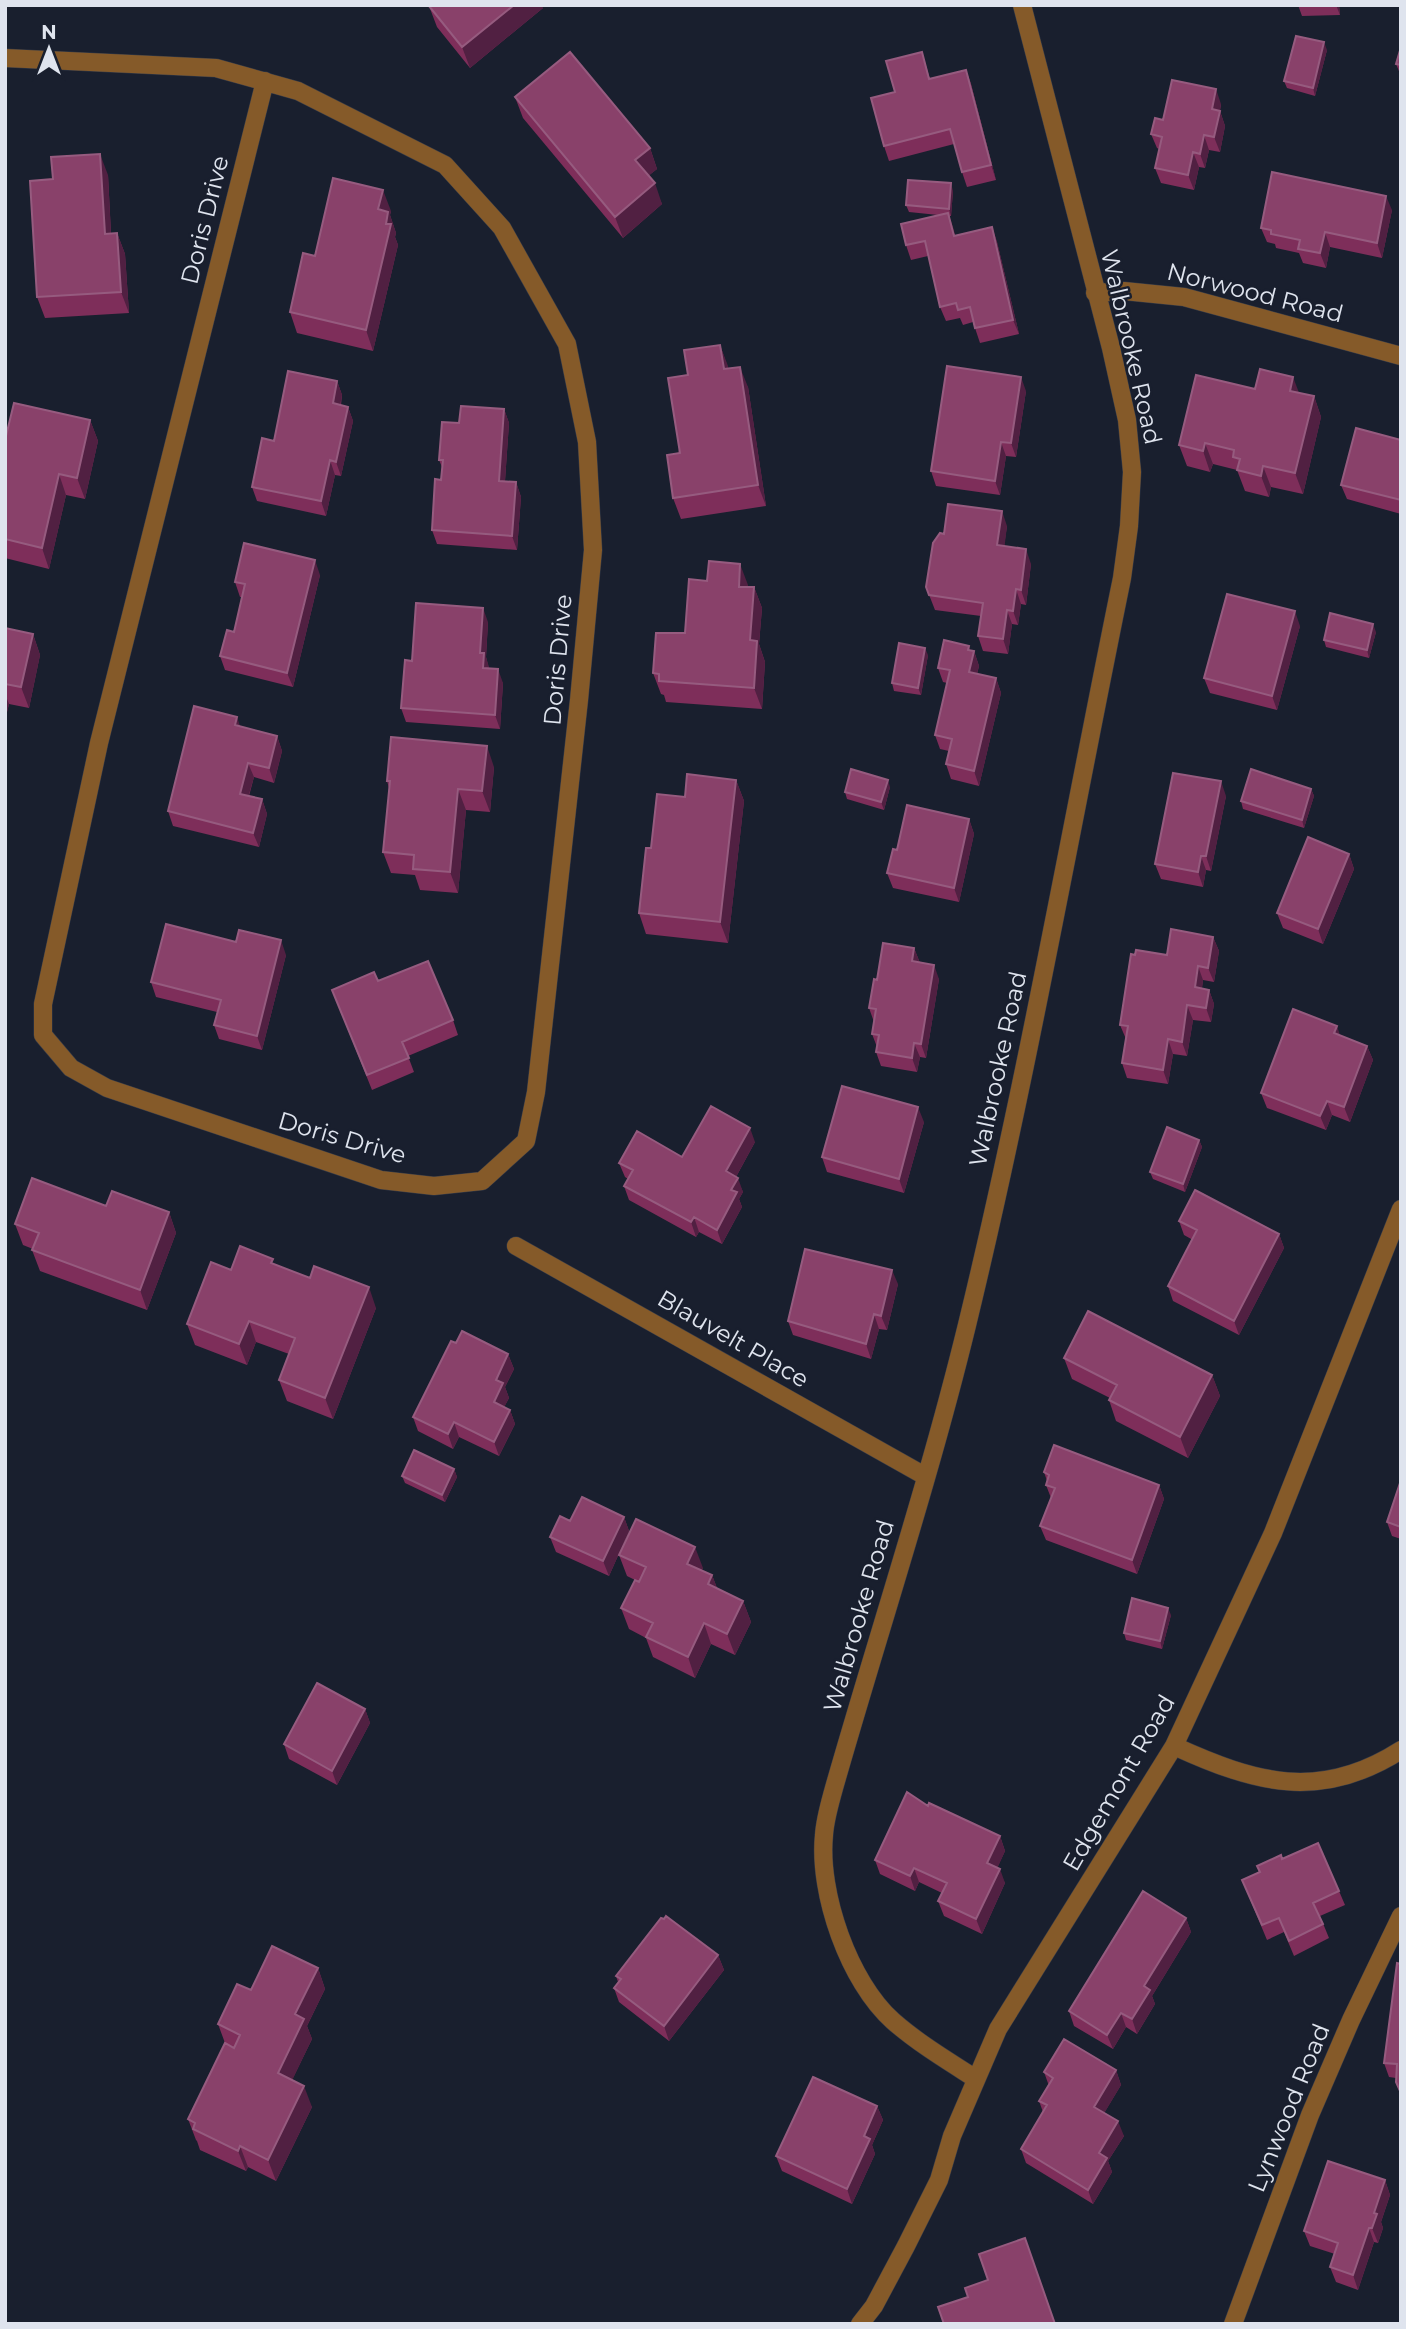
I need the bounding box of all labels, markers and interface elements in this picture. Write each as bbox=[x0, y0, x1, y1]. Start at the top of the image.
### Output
north arrow bbox=[14, 14, 84, 84]
text: N bbox=[41, 21, 57, 44]
street label: Doris Drive bbox=[175, 153, 235, 287]
street label: Walbrooke Road bbox=[1095, 247, 1168, 447]
street label: Norwood Road bbox=[1164, 257, 1346, 328]
street label: Doris Drive bbox=[537, 593, 578, 727]
street label: Walbrooke Road bbox=[963, 969, 1032, 1169]
street label: Doris Drive bbox=[275, 1105, 409, 1170]
street label: Blauvelt Place bbox=[652, 1284, 814, 1394]
street label: Walbrooke Road bbox=[817, 1516, 900, 1716]
street label: Edgemont Road bbox=[1056, 1689, 1181, 1876]
street label: Lynwood Road bbox=[1242, 2019, 1336, 2196]

